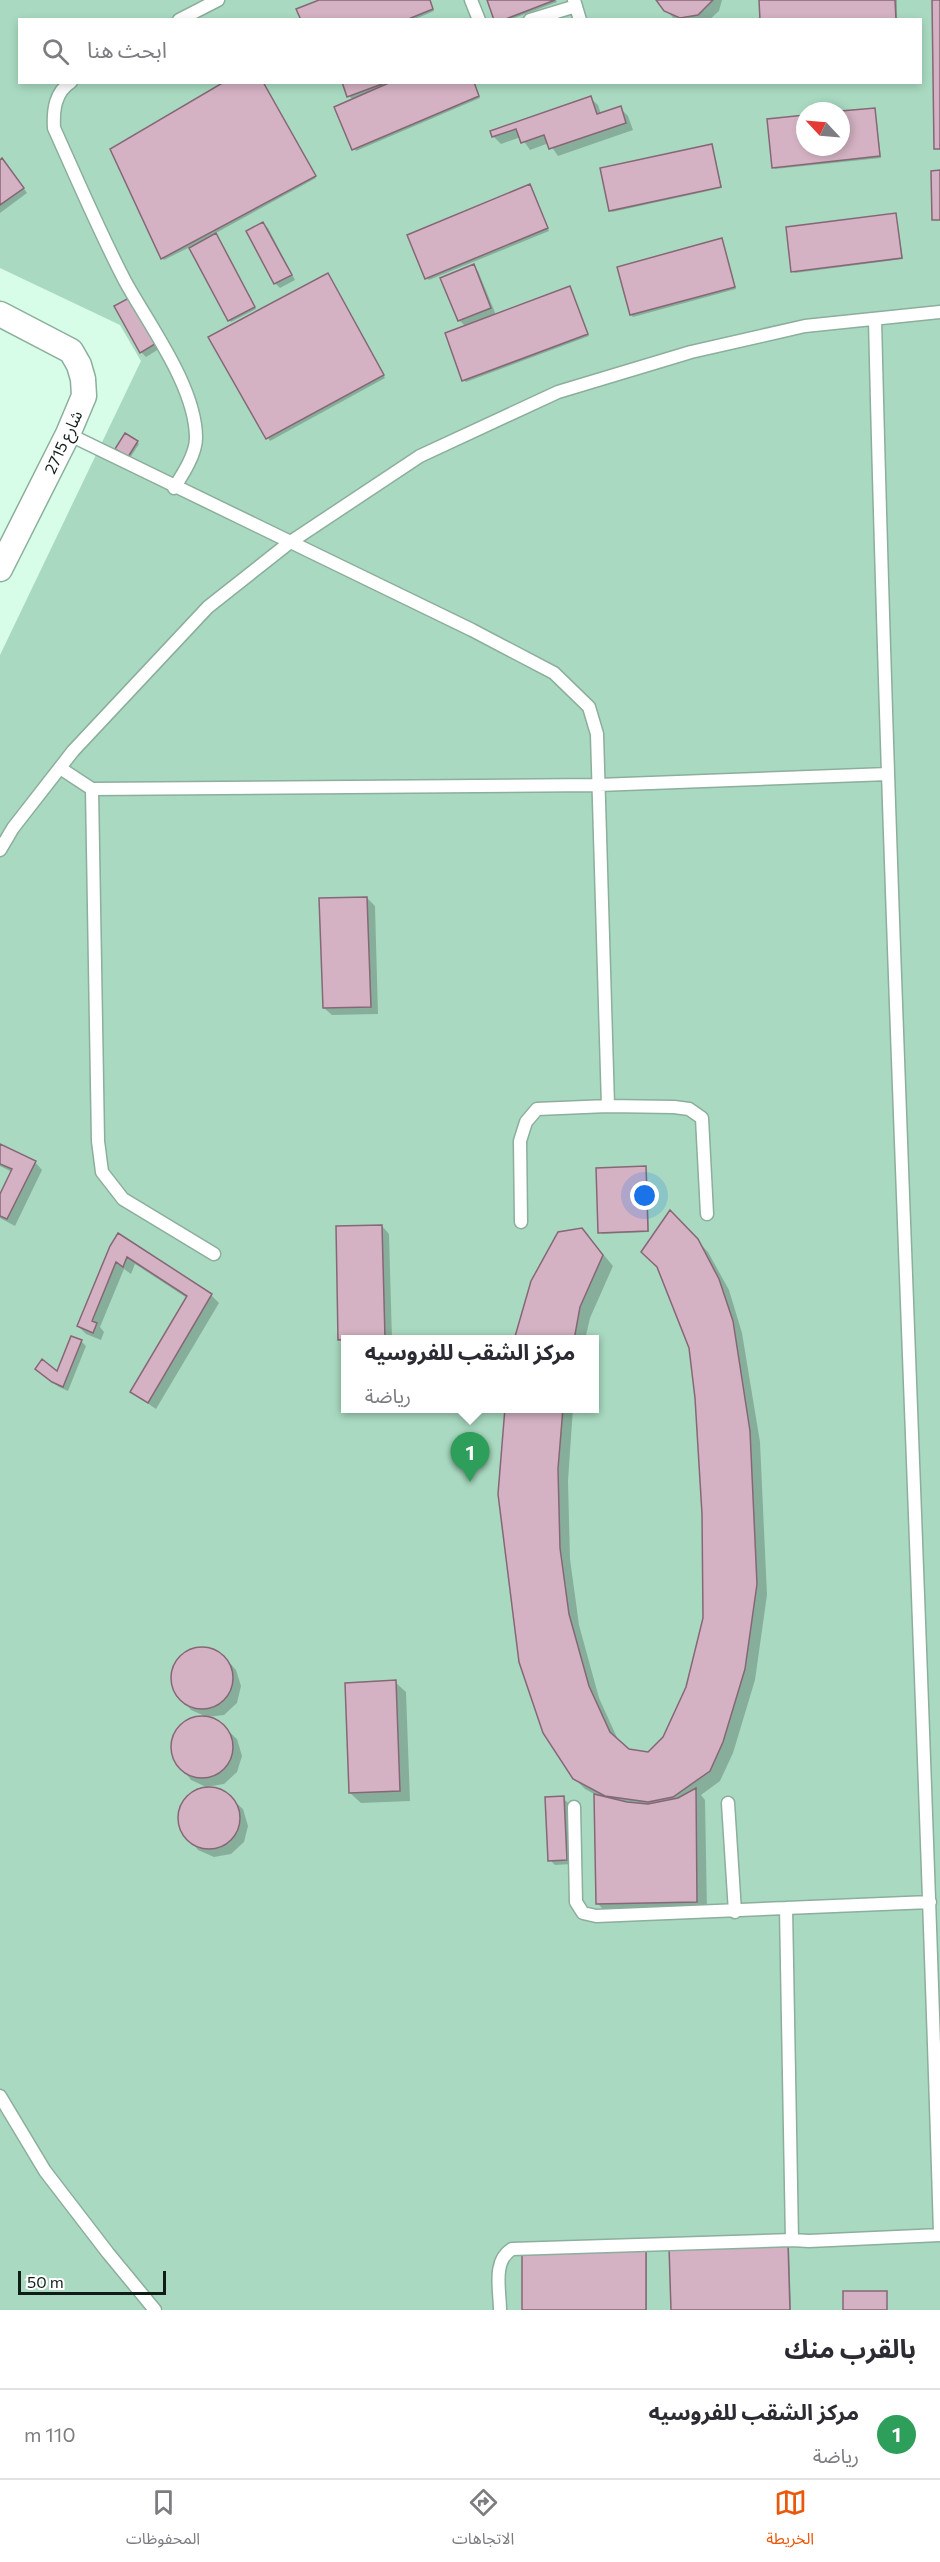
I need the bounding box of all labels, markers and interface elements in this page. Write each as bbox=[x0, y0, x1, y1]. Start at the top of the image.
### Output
search box bbox=[18, 18, 922, 84]
icon: search bbox=[39, 35, 72, 68]
text: ابحث هنا bbox=[87, 36, 167, 63]
north arrow bbox=[796, 102, 850, 156]
street label: شارع 2715 bbox=[40, 407, 89, 478]
your location bbox=[630, 1181, 659, 1210]
popup bbox=[341, 1335, 599, 1413]
text: مركز الشقب للفروسيه bbox=[365, 1338, 575, 1365]
text: رياضة bbox=[365, 1383, 411, 1407]
pin: 1 bbox=[450, 1432, 490, 1482]
scale bar bbox=[18, 2268, 166, 2296]
text: 50 m bbox=[27, 2272, 64, 2291]
text: بالقرب منك bbox=[784, 2332, 916, 2363]
text: مركز الشقب للفروسيه bbox=[648, 2398, 859, 2425]
text: 110 m bbox=[24, 2422, 75, 2446]
text: 1 bbox=[892, 2422, 901, 2446]
text: رياضة bbox=[813, 2443, 859, 2467]
tab: المحفوظات bbox=[126, 2486, 200, 2556]
tab: الاتجاهات bbox=[452, 2486, 514, 2556]
tab: الخريطة bbox=[766, 2486, 814, 2556]

